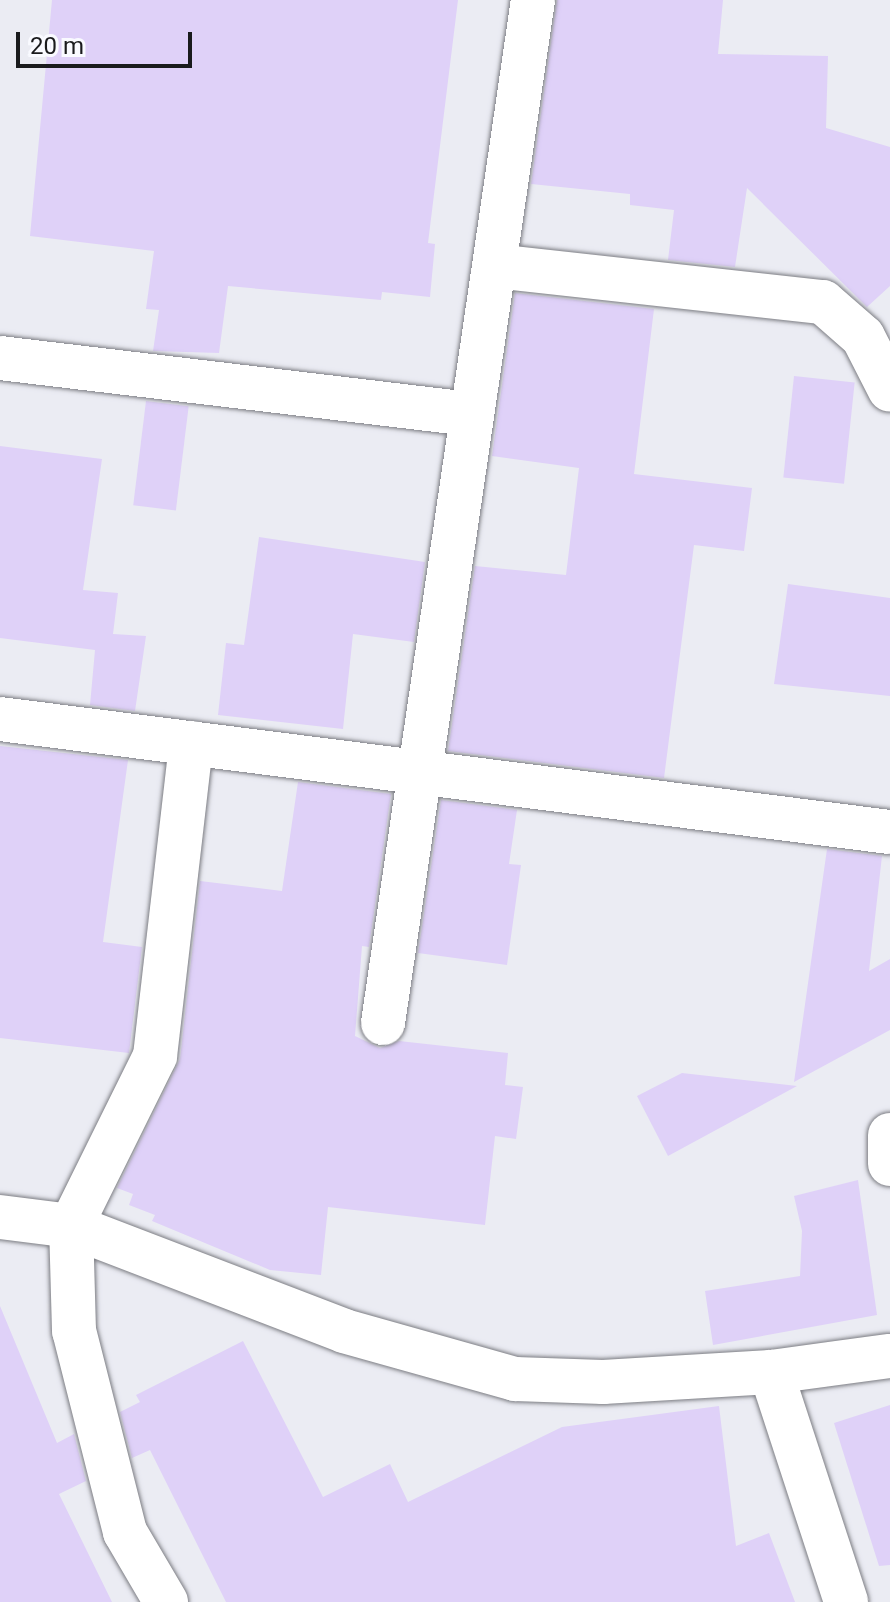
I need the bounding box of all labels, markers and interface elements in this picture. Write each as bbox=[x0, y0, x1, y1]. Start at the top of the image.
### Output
scale bar bbox=[20, 16, 196, 66]
text: 20 m bbox=[30, 32, 84, 60]

